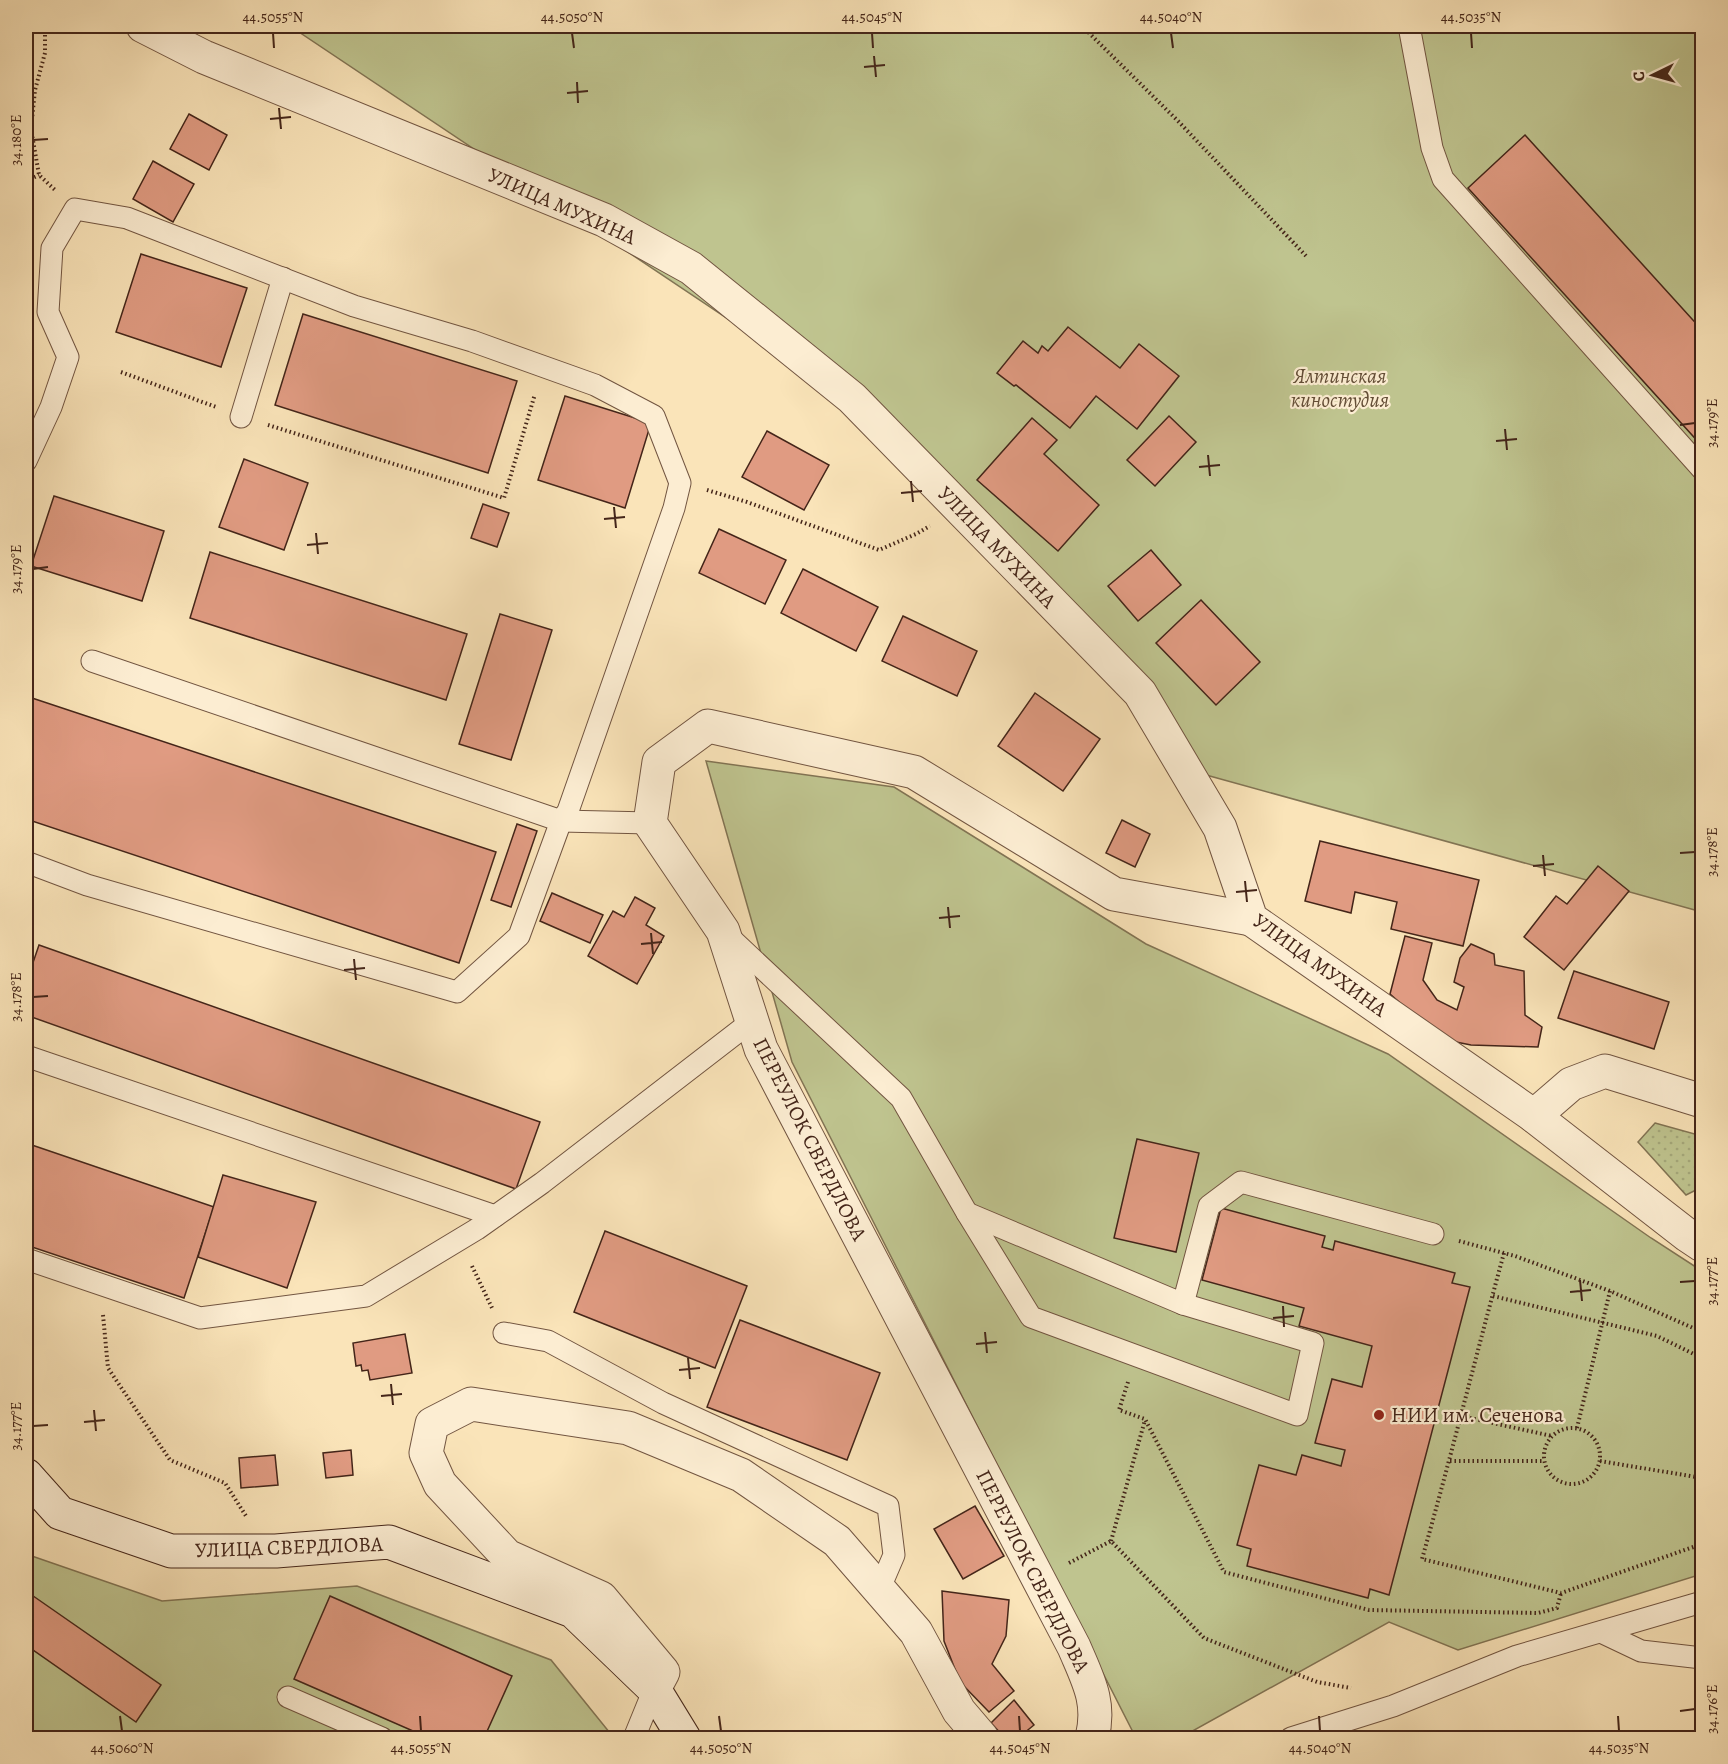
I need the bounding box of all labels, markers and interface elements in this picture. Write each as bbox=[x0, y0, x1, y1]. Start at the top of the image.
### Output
text: 44.5055°N bbox=[243, 7, 304, 27]
text: 44.5050°N bbox=[541, 7, 603, 27]
text: 44.5045°N bbox=[841, 7, 903, 27]
text: 44.5040°N bbox=[1140, 7, 1203, 27]
text: 44.5035°N bbox=[1441, 7, 1502, 27]
north arrow bbox=[1623, 45, 1683, 105]
text: С bbox=[1628, 70, 1650, 82]
text: 34.180°E bbox=[6, 114, 26, 166]
street label: УЛИЦА МУХИНА bbox=[483, 161, 641, 252]
park label: Ялтинская киностудия bbox=[1291, 362, 1389, 414]
text: 34.179°E bbox=[1702, 398, 1722, 448]
street label: УЛИЦА МУХИНА bbox=[932, 480, 1063, 615]
text: 34.179°E bbox=[6, 544, 26, 594]
text: 34.178°E bbox=[1702, 827, 1722, 877]
street label: УЛИЦА МУХИНА bbox=[1247, 907, 1393, 1024]
text: 34.178°E bbox=[6, 972, 26, 1022]
street label: ПЕРЕУЛОК СВЕРДЛОВА bbox=[747, 1033, 874, 1246]
text: 34.177°E bbox=[1702, 1257, 1722, 1305]
place label: НИИ им. Сеченова bbox=[1391, 1401, 1564, 1429]
text: 34.177°E bbox=[6, 1402, 26, 1450]
marker: НИИ им. Сеченова bbox=[1372, 1408, 1386, 1422]
street label: ПЕРЕУЛОК СВЕРДЛОВА bbox=[970, 1465, 1097, 1678]
street label: УЛИЦА СВЕРДЛОВА bbox=[194, 1530, 384, 1564]
text: 34.176°E bbox=[1702, 1684, 1722, 1734]
text: 44.5060°N bbox=[91, 1738, 154, 1758]
text: 44.5055°N bbox=[391, 1738, 452, 1758]
text: 44.5050°N bbox=[690, 1738, 752, 1758]
text: 44.5045°N bbox=[989, 1738, 1051, 1758]
text: 44.5040°N bbox=[1289, 1738, 1352, 1758]
text: 44.5035°N bbox=[1589, 1738, 1650, 1758]

